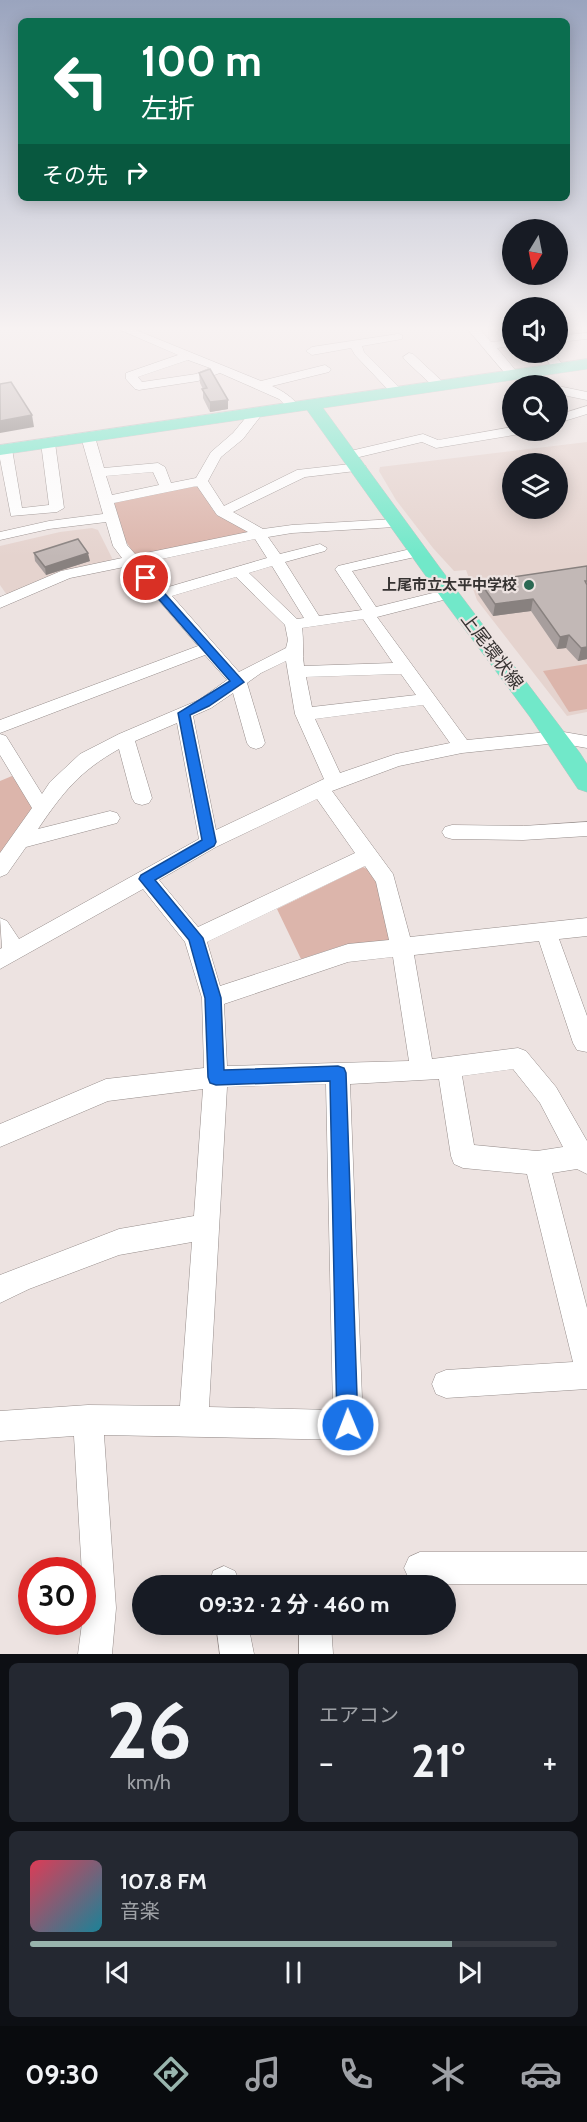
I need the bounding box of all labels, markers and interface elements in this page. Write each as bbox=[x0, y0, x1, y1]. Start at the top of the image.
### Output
text: 100 m bbox=[141, 35, 262, 87]
icon: left bbox=[42, 42, 120, 120]
text: 左折 bbox=[141, 92, 195, 125]
icon: right bbox=[120, 156, 153, 189]
text: その先 bbox=[42, 162, 108, 189]
north arrow bbox=[502, 219, 568, 285]
map controls bbox=[502, 219, 568, 519]
button: sound bbox=[502, 297, 568, 363]
button: search bbox=[502, 375, 568, 441]
button: layers bbox=[502, 453, 568, 519]
pin bbox=[120, 552, 171, 603]
icon: arrive bbox=[129, 561, 162, 594]
place label: 上尾市立太平中学校 bbox=[382, 576, 517, 594]
marker: 上尾市立太平中学校 bbox=[522, 578, 536, 592]
street label: 上尾環状線 bbox=[456, 608, 528, 694]
position arrow bbox=[316, 1393, 380, 1457]
speed limit sign: 30 bbox=[18, 1557, 96, 1635]
text: 09:32 · 2 分 · 460 m bbox=[199, 1591, 389, 1618]
text: 26 bbox=[106, 1683, 192, 1778]
text: エアコン bbox=[319, 1703, 399, 1727]
text: 21° bbox=[411, 1734, 465, 1788]
text: − bbox=[319, 1742, 334, 1782]
text: + bbox=[542, 1742, 557, 1782]
text: km/h bbox=[127, 1770, 171, 1794]
text: 107.8 FM bbox=[120, 1868, 207, 1895]
text: 音楽 bbox=[120, 1899, 160, 1923]
icon: previous bbox=[101, 1956, 134, 1989]
icon: pause bbox=[277, 1956, 310, 1989]
icon: next bbox=[453, 1956, 486, 1989]
icon: directions bbox=[150, 2053, 192, 2095]
icon: music bbox=[242, 2053, 284, 2095]
icon: phone bbox=[335, 2053, 377, 2095]
icon: climate bbox=[427, 2053, 469, 2095]
icon: car bbox=[520, 2053, 562, 2095]
text: 09:30 bbox=[25, 2058, 99, 2091]

